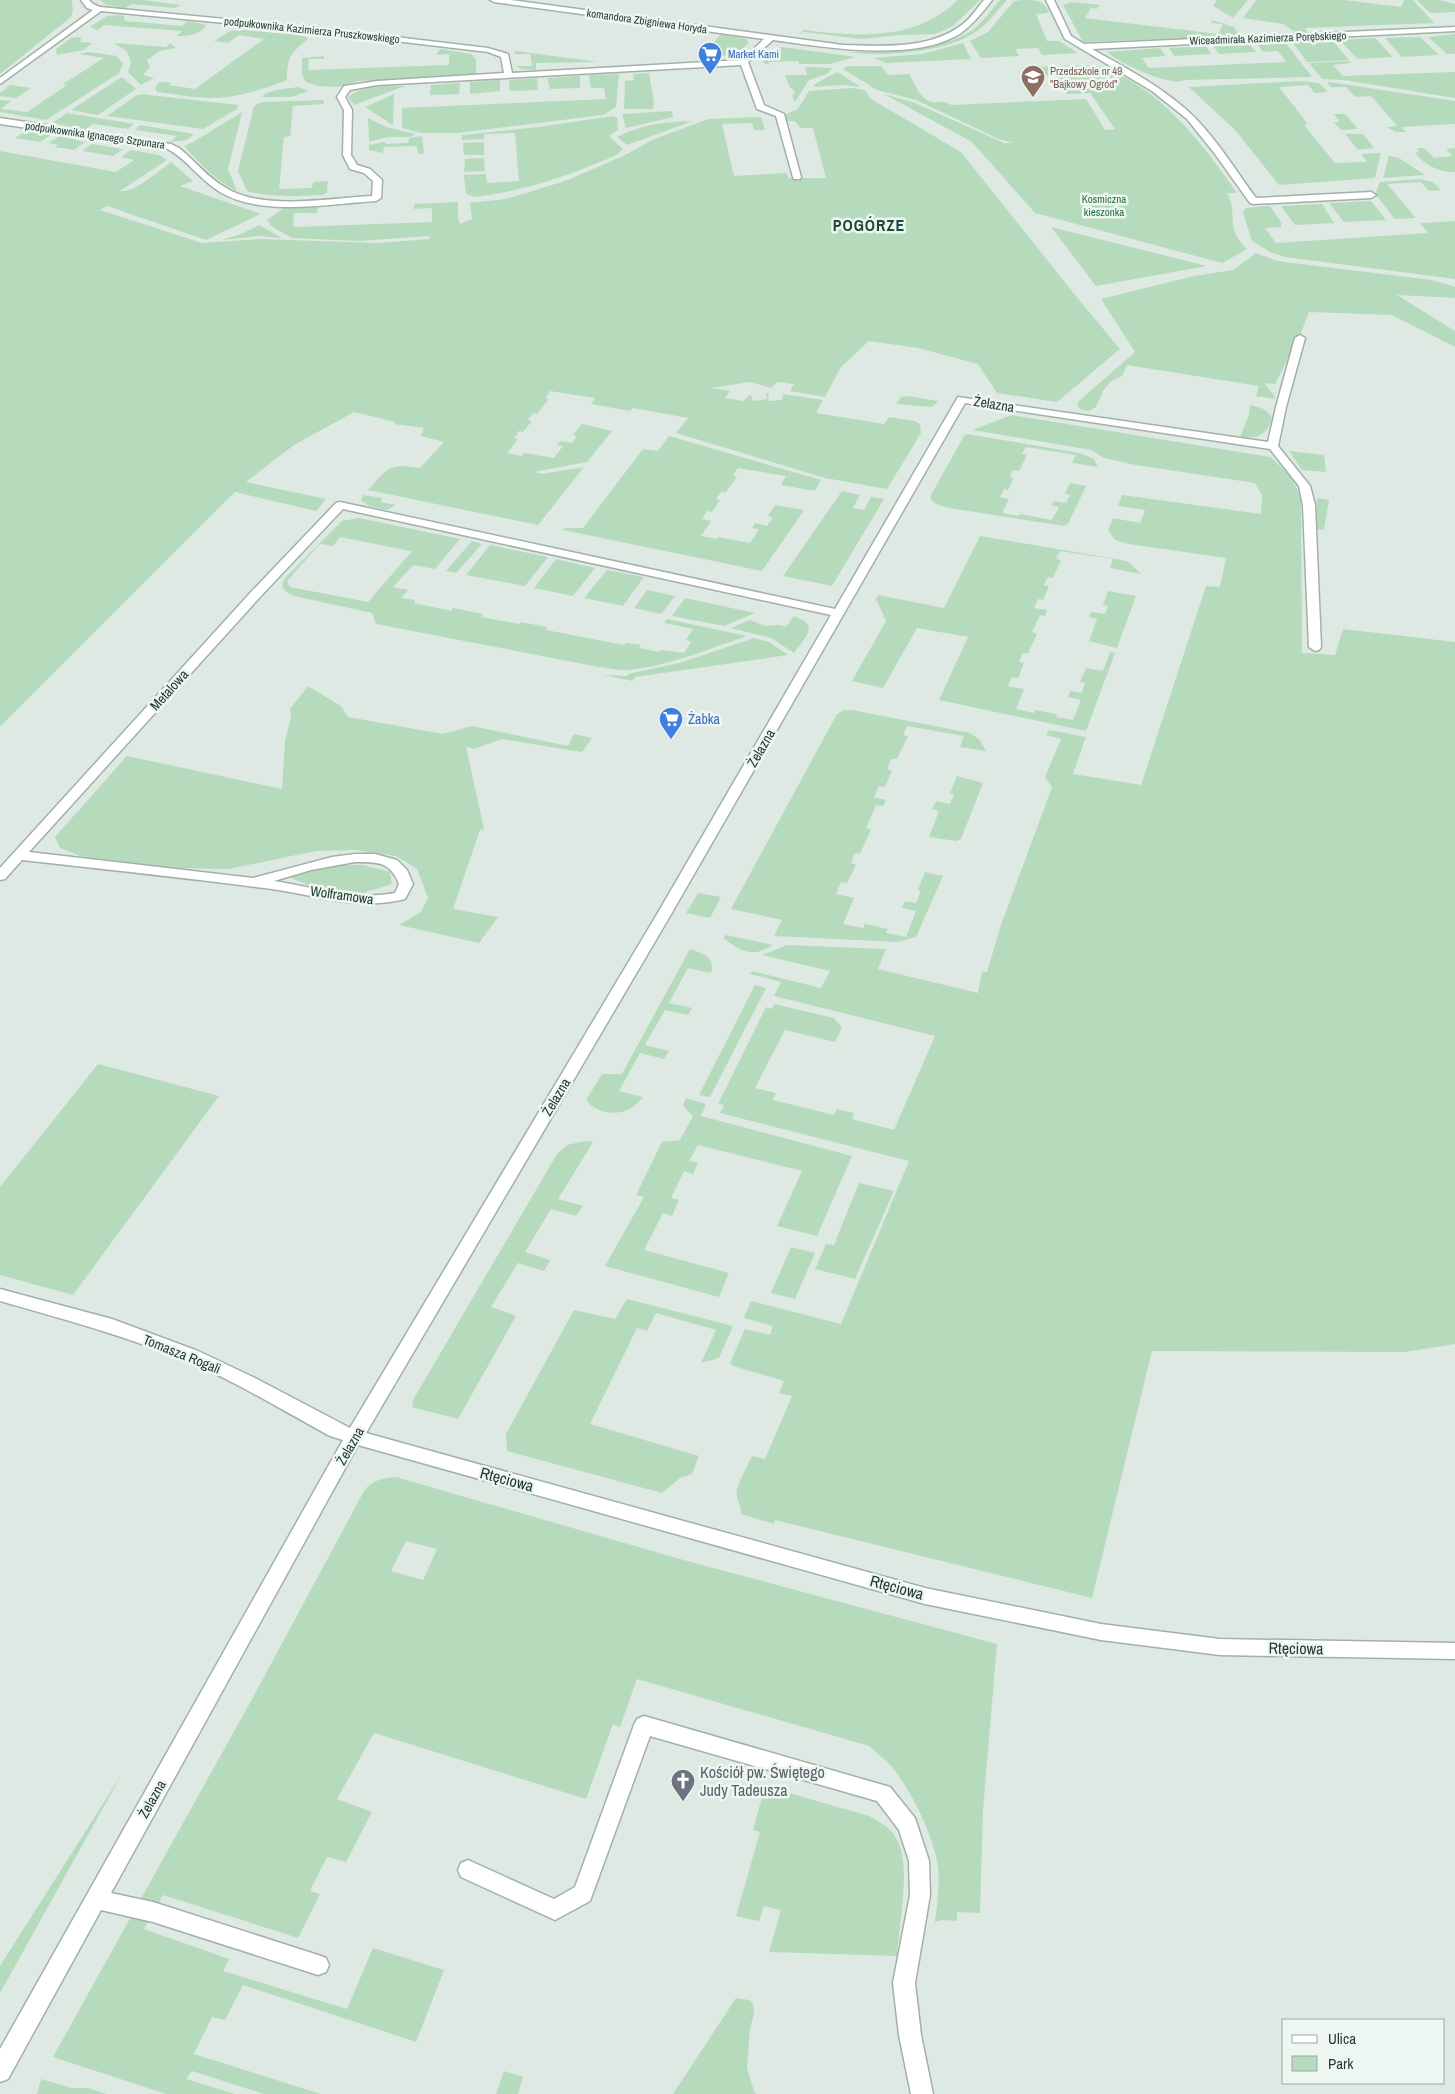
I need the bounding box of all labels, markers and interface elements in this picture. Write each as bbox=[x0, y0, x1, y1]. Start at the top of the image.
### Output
street label: komandora Zbigniewa Horyda bbox=[586, 6, 708, 36]
street label: podpułkownika Kazimierza Pruszkowskiego bbox=[224, 14, 400, 46]
street label: Wiceadmirała Kazimierza Porębskiego bbox=[1189, 28, 1347, 48]
supermarket icon: Market Kami bbox=[697, 41, 723, 75]
place label: Market Kami bbox=[728, 47, 779, 61]
school or university icon: Przedszkole nr 49 "Bajkowy Ogród" bbox=[1020, 64, 1046, 98]
place label: Przedszkole nr 49 "Bajkowy Ogród" bbox=[1050, 64, 1122, 91]
street label: podpułkownika Ignacego Szpunara bbox=[24, 118, 166, 152]
park label: Kosmiczna kieszonka bbox=[1082, 192, 1126, 219]
district label: POGÓRZE bbox=[833, 214, 905, 236]
street label: Żelazna bbox=[972, 392, 1016, 416]
street label: Metalowa bbox=[146, 665, 193, 714]
supermarket icon: Żabka bbox=[658, 706, 684, 740]
place label: Żabka bbox=[688, 710, 721, 728]
street label: Żelazna bbox=[743, 725, 779, 770]
street label: Wolframowa bbox=[309, 882, 375, 908]
street label: Żelazna bbox=[538, 1074, 575, 1119]
street label: Tomasza Rogali bbox=[140, 1330, 224, 1378]
street label: Żelazna bbox=[332, 1423, 368, 1468]
street label: Rtęciowa bbox=[478, 1461, 537, 1497]
street label: Rtęciowa bbox=[868, 1569, 927, 1605]
street label: Rtęciowa bbox=[1268, 1637, 1324, 1659]
place label: Kościół pw. Świętego Judy Tadeusza bbox=[700, 1761, 825, 1801]
church icon: Kościół pw. Świętego Judy Tadeusza bbox=[670, 1768, 696, 1802]
street label: Żelazna bbox=[134, 1776, 170, 1821]
legend bbox=[1282, 2019, 1445, 2084]
text: Ulica bbox=[1328, 2028, 1356, 2049]
text: Park bbox=[1328, 2053, 1354, 2074]

